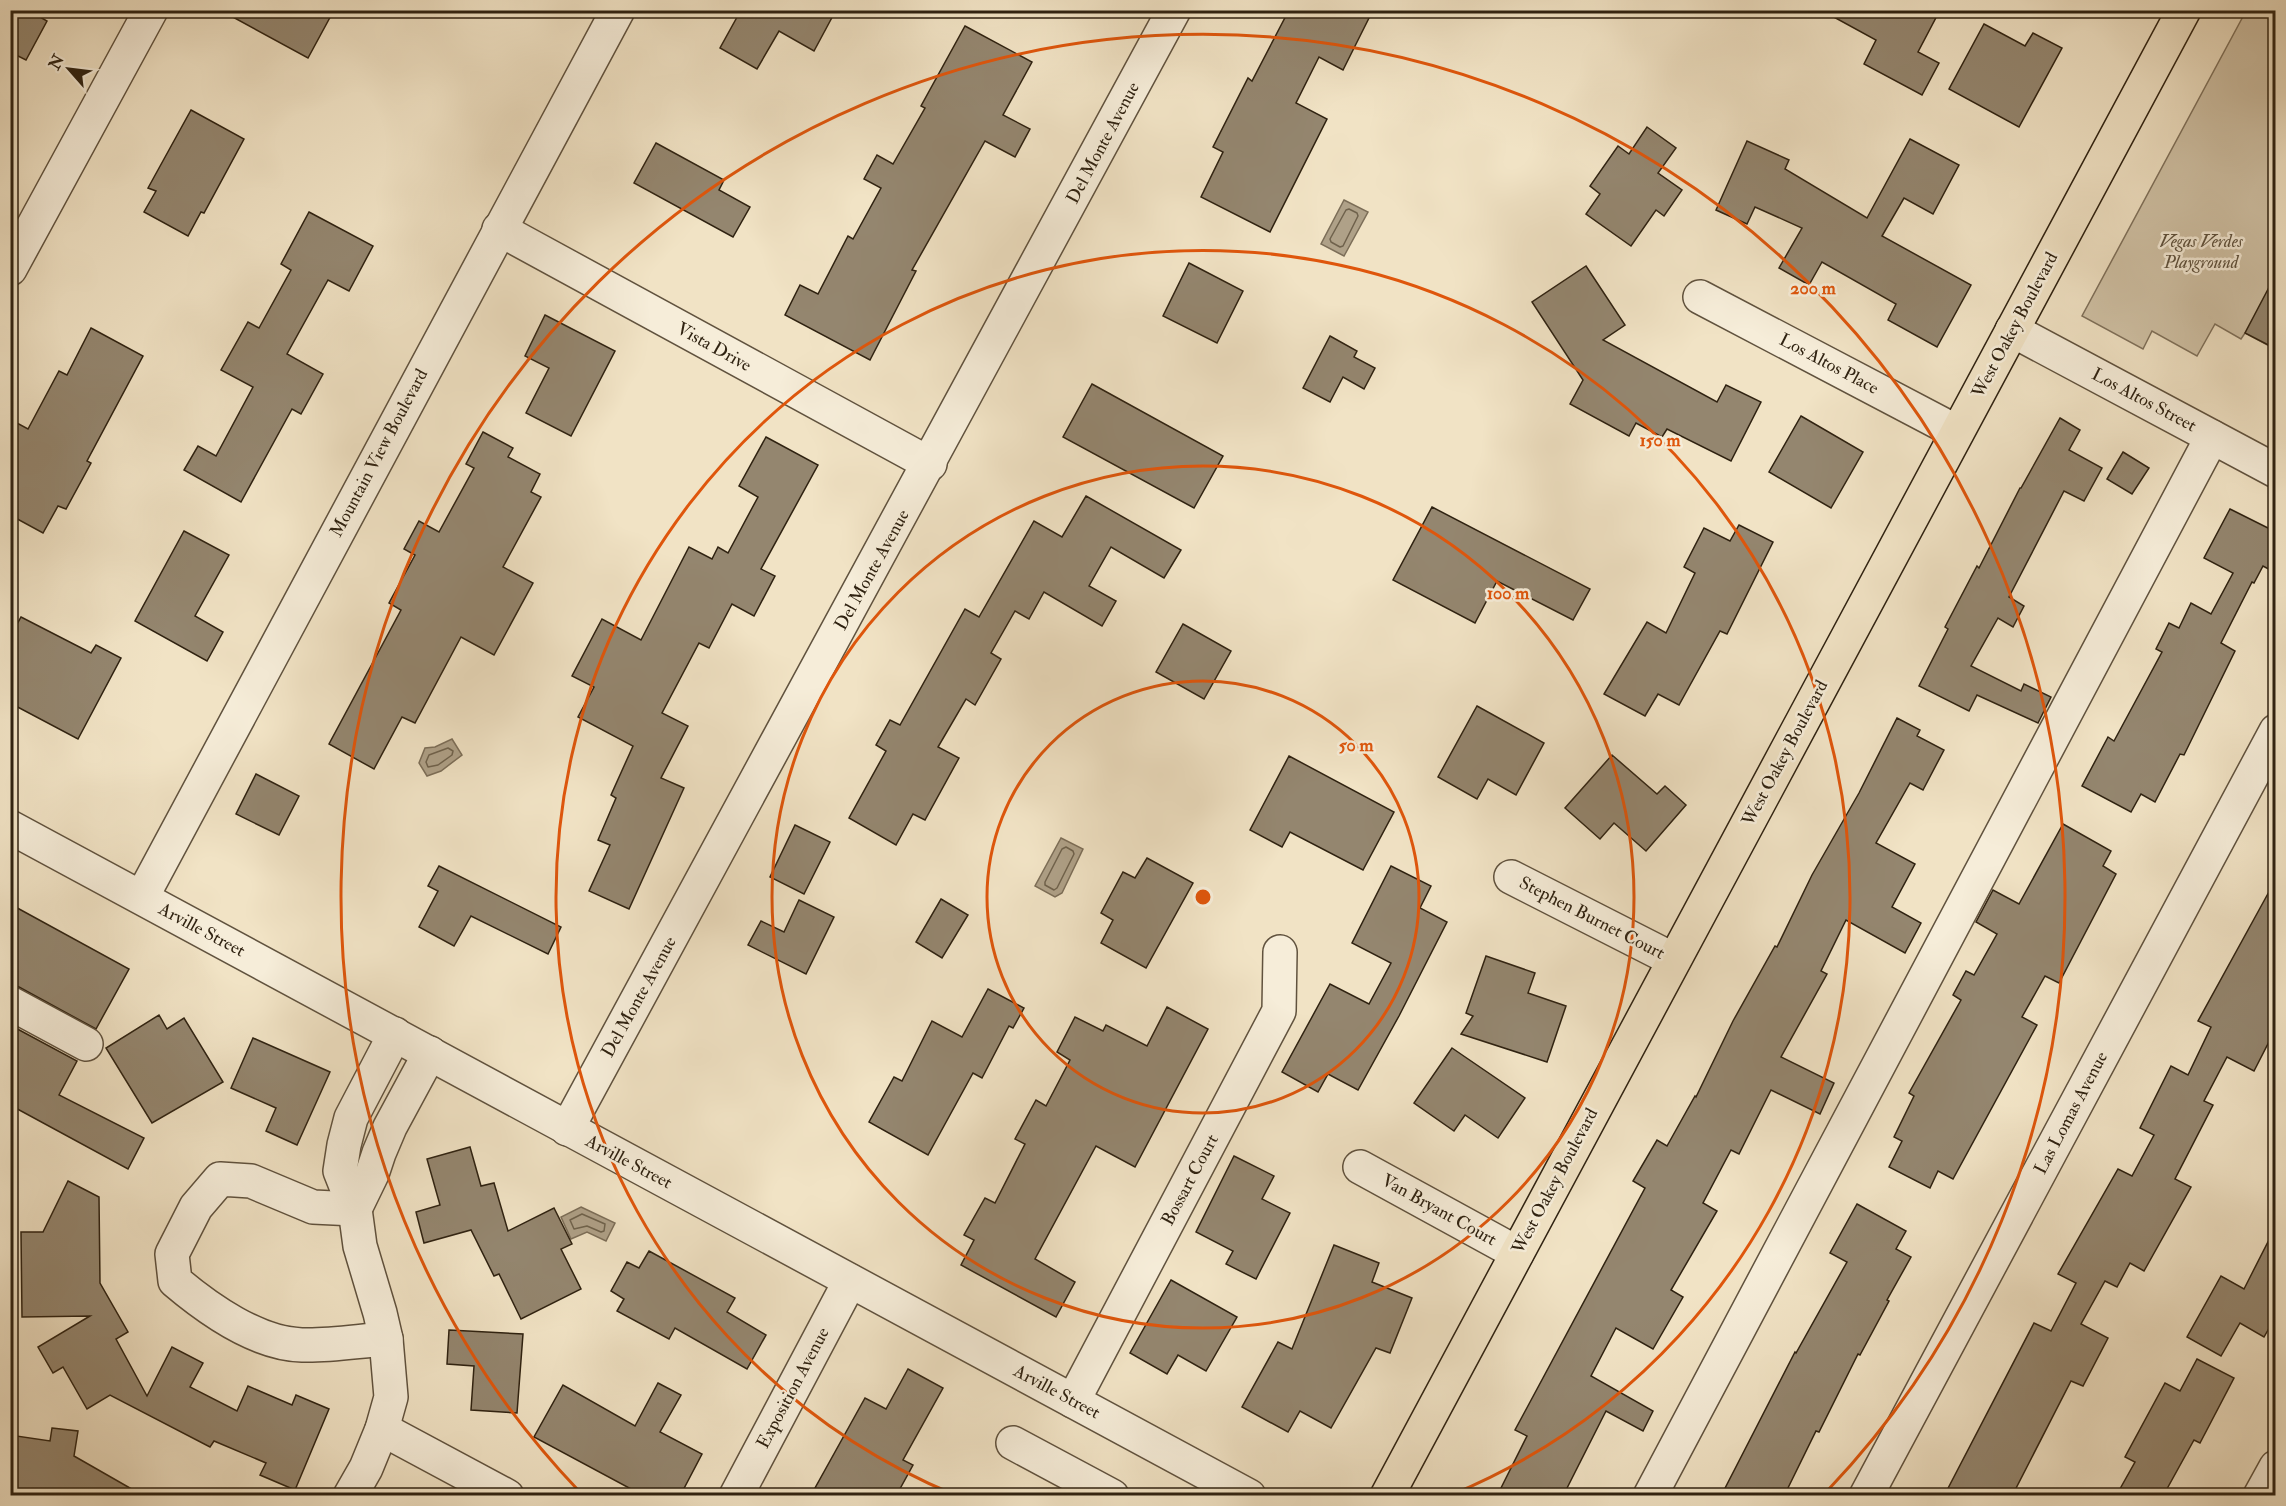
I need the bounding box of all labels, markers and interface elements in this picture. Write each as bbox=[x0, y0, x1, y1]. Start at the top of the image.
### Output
north arrow bbox=[39, 39, 99, 99]
text: N bbox=[44, 51, 69, 74]
street label: Del Monte Avenue bbox=[1061, 78, 1145, 208]
park label: Vegas Verdes Playground bbox=[2159, 230, 2244, 274]
street label: West Oakey Boulevard bbox=[1966, 248, 2063, 403]
text: 200 m bbox=[1790, 277, 1837, 300]
street label: Vista Drive bbox=[673, 317, 756, 377]
street label: Los Altos Place bbox=[1775, 328, 1883, 400]
street label: Los Altos Street bbox=[2088, 363, 2201, 437]
street label: Mountain View Boulevard bbox=[325, 365, 433, 541]
text: 150 m bbox=[1639, 429, 1682, 452]
street label: Del Monte Avenue bbox=[829, 505, 915, 635]
text: 100 m bbox=[1487, 582, 1530, 605]
street label: West Oakey Boulevard bbox=[1736, 676, 1833, 831]
text: 50 m bbox=[1339, 734, 1374, 757]
street label: Stephen Burnet Court bbox=[1515, 871, 1669, 965]
centre of rings bbox=[1193, 887, 1213, 907]
street label: Arville Street bbox=[154, 897, 249, 962]
street label: Del Monte Avenue bbox=[596, 932, 682, 1062]
street label: Las Lomas Avenue bbox=[2029, 1047, 2113, 1178]
street label: West Oakey Boulevard bbox=[1506, 1104, 1603, 1259]
street label: Arville Street bbox=[581, 1129, 676, 1194]
street label: Bossart Court bbox=[1156, 1130, 1224, 1230]
street label: Van Bryant Court bbox=[1378, 1169, 1501, 1251]
street label: Exposition Avenue bbox=[751, 1323, 835, 1453]
street label: Arville Street bbox=[1009, 1359, 1104, 1424]

